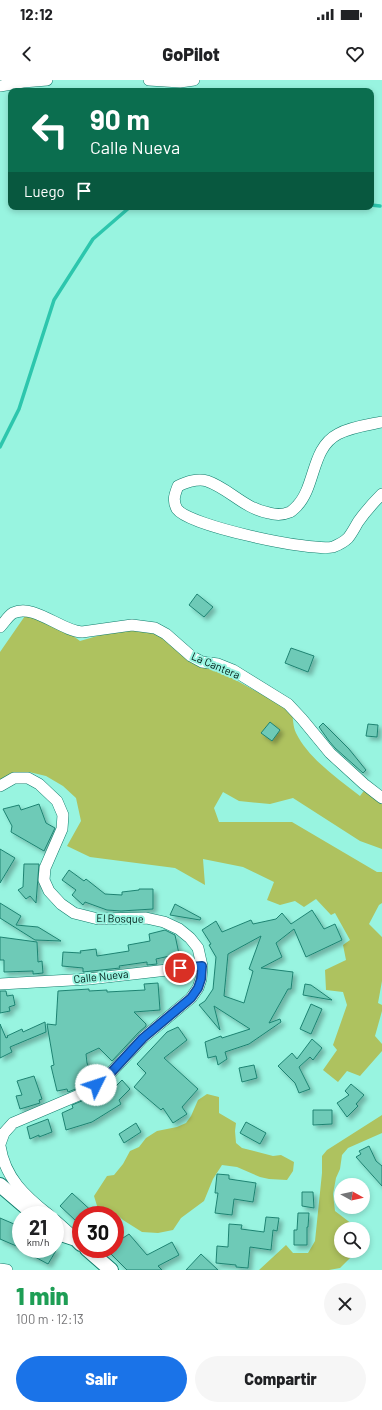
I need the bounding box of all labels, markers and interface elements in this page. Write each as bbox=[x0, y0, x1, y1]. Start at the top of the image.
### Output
text: 12:12 bbox=[20, 5, 53, 23]
icon: back bbox=[16, 43, 38, 65]
text: GoPilot bbox=[162, 43, 220, 65]
icon: heart bbox=[344, 43, 366, 65]
text: 90 m bbox=[90, 102, 150, 136]
icon: left bbox=[24, 104, 76, 156]
text: Calle Nueva bbox=[90, 136, 180, 158]
icon: arrive bbox=[73, 180, 95, 202]
text: Luego bbox=[24, 182, 65, 200]
street label: La Cantera bbox=[190, 649, 242, 681]
street label: El Bosque bbox=[96, 911, 144, 925]
pin bbox=[163, 951, 197, 985]
icon: arrive bbox=[169, 957, 191, 979]
street label: Calle Nueva bbox=[73, 967, 129, 985]
position arrow bbox=[75, 1064, 117, 1106]
north arrow bbox=[334, 1178, 370, 1214]
map controls bbox=[334, 1178, 370, 1258]
speed limit sign: 30 bbox=[72, 1206, 124, 1258]
text: 21 bbox=[29, 1215, 47, 1239]
button: search bbox=[334, 1222, 370, 1258]
text: km/h bbox=[27, 1236, 49, 1248]
text: 1 min bbox=[16, 1281, 69, 1310]
button: close bbox=[324, 1283, 366, 1325]
text: 100 m · 12:13 bbox=[16, 1311, 84, 1327]
button: Salir bbox=[16, 1356, 187, 1402]
button: Compartir bbox=[195, 1356, 366, 1402]

